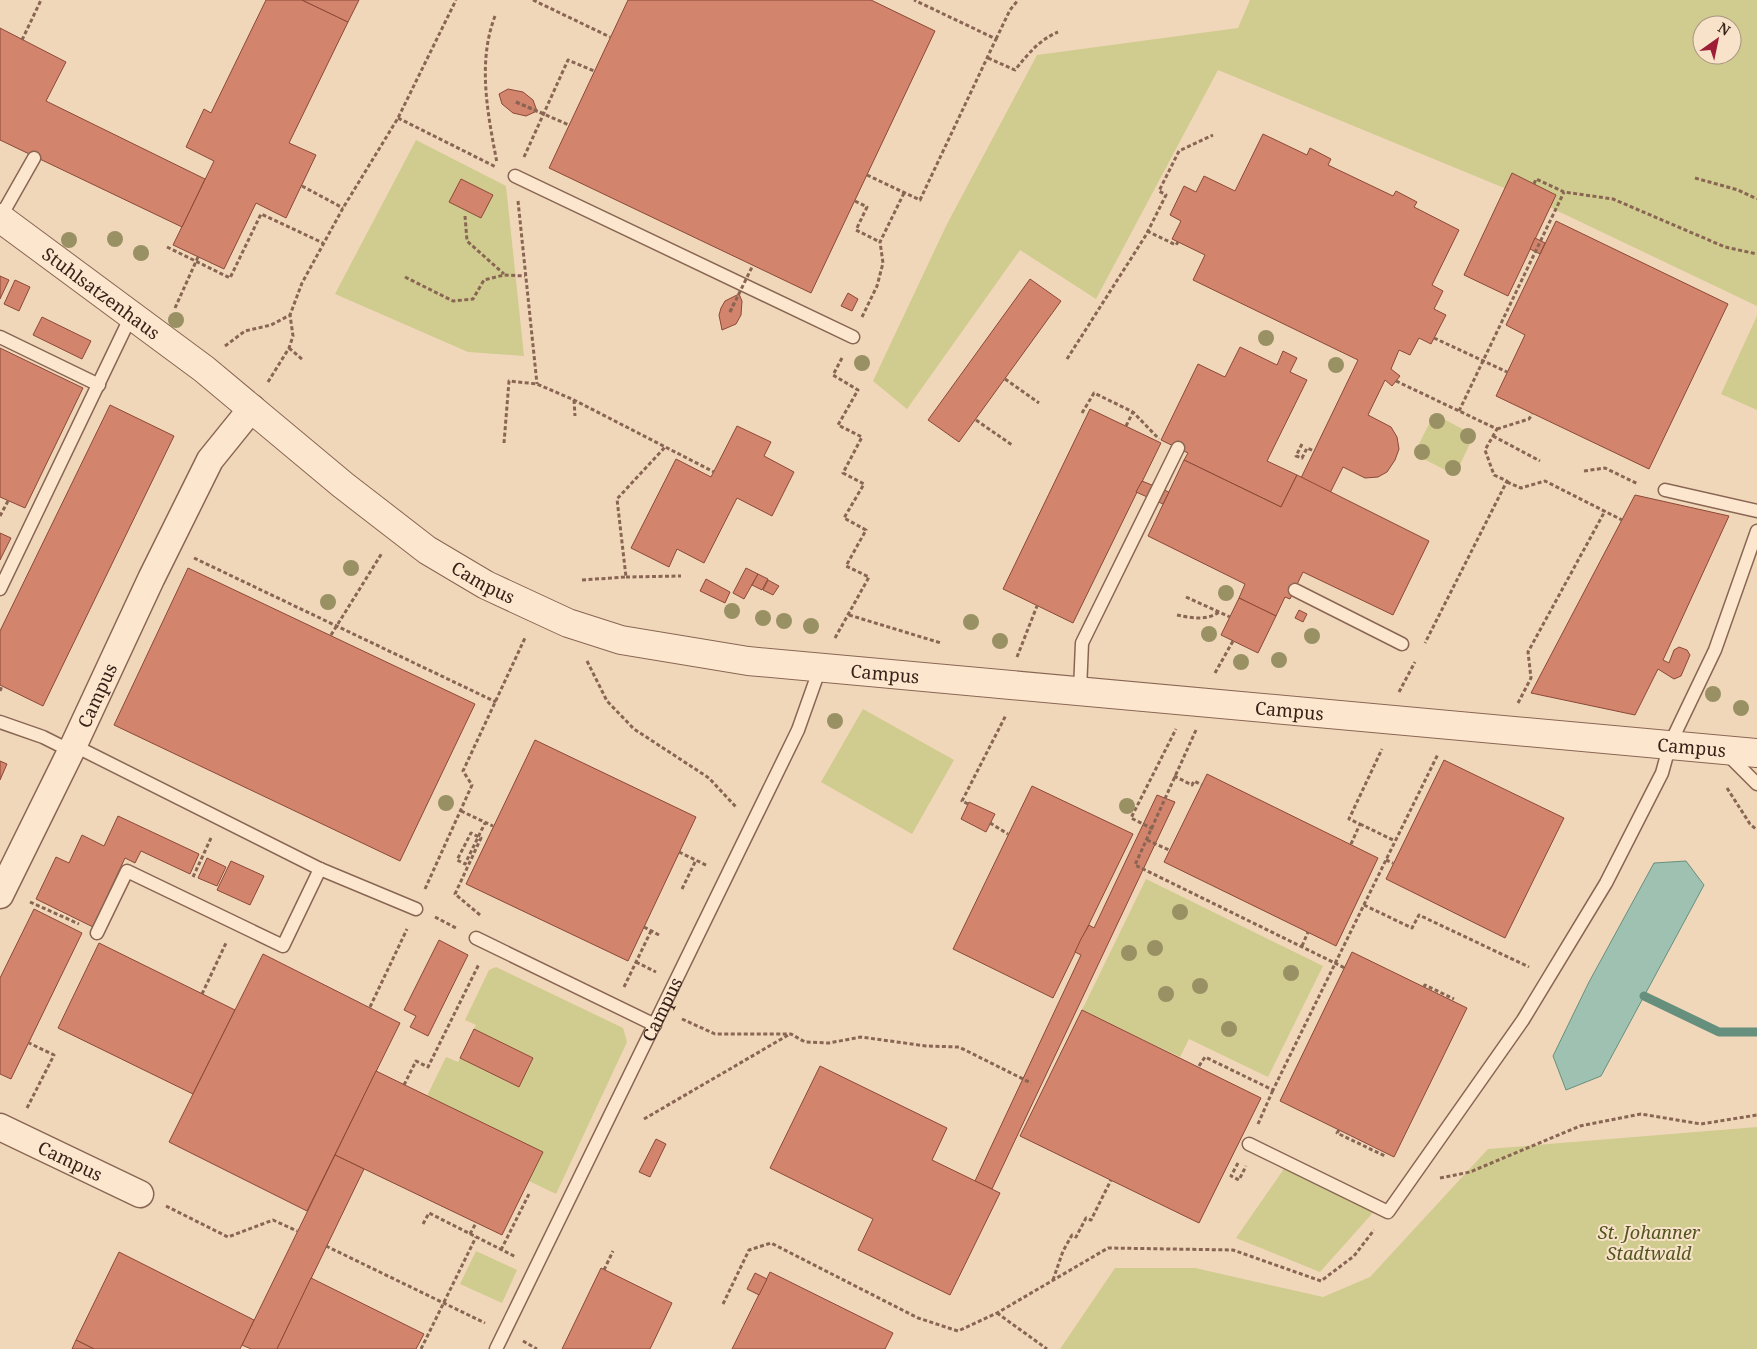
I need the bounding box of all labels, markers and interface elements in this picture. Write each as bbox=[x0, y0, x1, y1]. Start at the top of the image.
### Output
north arrow bbox=[1692, 15, 1742, 65]
text: N bbox=[1715, 18, 1734, 40]
street label: Stuhlsatzenhaus bbox=[38, 241, 165, 345]
street label: Campus bbox=[447, 555, 519, 609]
street label: Campus bbox=[850, 658, 920, 689]
street label: Campus bbox=[72, 659, 122, 732]
street label: Campus bbox=[1254, 695, 1325, 725]
street label: Campus bbox=[1656, 732, 1727, 762]
street label: Campus bbox=[636, 973, 688, 1045]
street label: Campus bbox=[34, 1135, 107, 1186]
park label: St. Johanner Stadtwald bbox=[1598, 1220, 1701, 1265]

